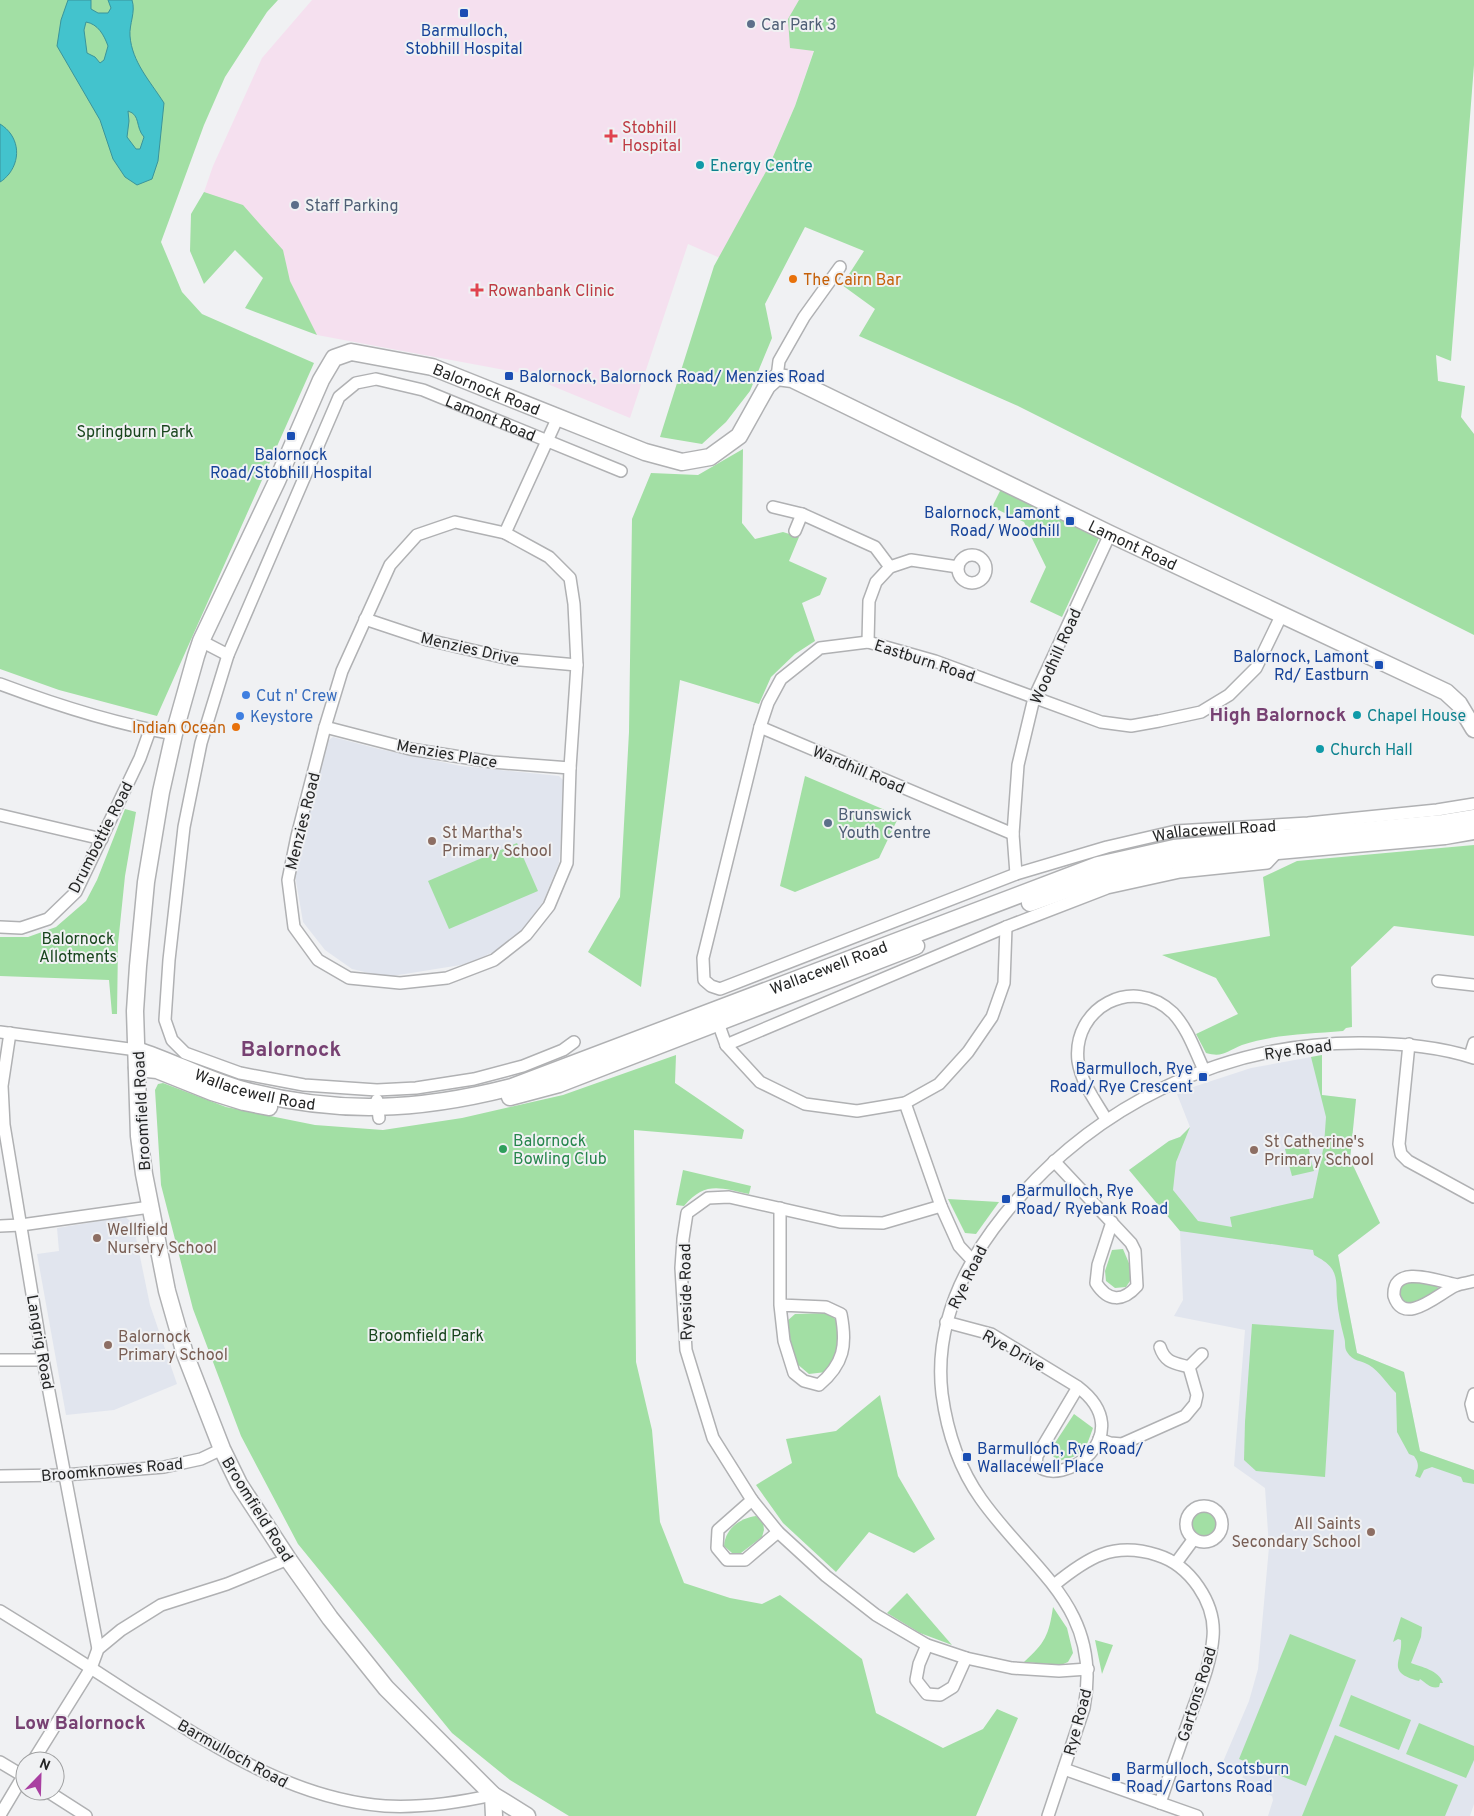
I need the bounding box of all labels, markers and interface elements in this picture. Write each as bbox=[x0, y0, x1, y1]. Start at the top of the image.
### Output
marker: Barmulloch, Stobhill Hospital bbox=[458, 7, 470, 19]
place label: Car Park 3 bbox=[761, 16, 836, 36]
marker: Car Park 3 bbox=[745, 18, 757, 30]
place label: Barmulloch, Stobhill Hospital bbox=[405, 22, 523, 60]
place label: Stobhill Hospital bbox=[622, 119, 681, 157]
marker: Stobhill Hospital bbox=[604, 129, 618, 143]
place label: Energy Centre bbox=[710, 157, 813, 177]
marker: Energy Centre bbox=[694, 159, 706, 171]
place label: Staff Parking bbox=[305, 197, 399, 217]
marker: Staff Parking bbox=[289, 199, 301, 211]
place label: The Cairn Bar bbox=[803, 271, 901, 291]
marker: The Cairn Bar bbox=[787, 273, 799, 285]
place label: Rowanbank Clinic bbox=[488, 282, 615, 302]
marker: Rowanbank Clinic bbox=[470, 283, 484, 297]
street label: Balornock Road bbox=[429, 360, 543, 421]
place label: Balornock, Balornock Road/ Menzies Road bbox=[519, 368, 825, 388]
marker: Balornock, Balornock Road/ Menzies Road bbox=[503, 370, 515, 382]
street label: Lamont Road bbox=[442, 392, 538, 447]
park label: Springburn Park bbox=[76, 423, 194, 443]
marker: Balornock Road/Stobhill Hospital bbox=[285, 430, 297, 442]
place label: Balornock Road/Stobhill Hospital bbox=[210, 446, 372, 484]
place label: Balornock, Lamont Road/ Woodhill bbox=[924, 504, 1060, 542]
marker: Balornock, Lamont Road/ Woodhill bbox=[1064, 515, 1076, 527]
street label: Lamont Road bbox=[1084, 517, 1180, 576]
street label: Woodhill Road bbox=[1027, 606, 1087, 708]
street label: Menzies Drive bbox=[418, 629, 521, 671]
street label: Eastburn Road bbox=[871, 636, 977, 688]
place label: Balornock, Lamont Rd/ Eastburn bbox=[1233, 648, 1369, 686]
marker: Balornock, Lamont Rd/ Eastburn bbox=[1373, 659, 1385, 671]
place label: Cut n' Crew bbox=[256, 687, 337, 707]
marker: Cut n' Crew bbox=[240, 689, 252, 701]
district label: High Balornock bbox=[1210, 704, 1347, 728]
place label: Chapel House bbox=[1367, 707, 1466, 727]
place label: Keystore bbox=[250, 708, 313, 728]
marker: Chapel House bbox=[1351, 709, 1363, 721]
marker: Keystore bbox=[234, 710, 246, 722]
place label: Indian Ocean bbox=[132, 719, 226, 739]
marker: Indian Ocean bbox=[230, 721, 242, 733]
street label: Menzies Place bbox=[395, 736, 499, 774]
place label: Church Hall bbox=[1330, 741, 1413, 761]
street label: Wardhill Road bbox=[809, 742, 908, 799]
marker: Church Hall bbox=[1314, 743, 1326, 755]
street label: Menzies Road bbox=[282, 771, 326, 872]
street label: Drumbottie Road bbox=[65, 779, 139, 897]
place label: Brunswick Youth Centre bbox=[838, 806, 931, 844]
marker: Brunswick Youth Centre bbox=[822, 817, 834, 829]
street label: Wallacewell Road bbox=[1151, 817, 1277, 848]
place label: St Martha's Primary School bbox=[442, 824, 552, 862]
marker: St Martha's Primary School bbox=[426, 835, 438, 847]
park label: Balornock Allotments bbox=[39, 930, 117, 968]
street label: Wallacewell Road bbox=[768, 938, 891, 1000]
street label: Rye Road bbox=[1263, 1036, 1333, 1066]
district label: Balornock bbox=[241, 1037, 341, 1064]
street label: Broomfield Road bbox=[130, 1051, 156, 1171]
place label: Barmulloch, Rye Road/ Rye Crescent bbox=[1050, 1060, 1193, 1098]
street label: Wallacewell Road bbox=[191, 1066, 316, 1116]
marker: Barmulloch, Rye Road/ Rye Crescent bbox=[1197, 1071, 1209, 1083]
place label: Balornock Bowling Club bbox=[513, 1132, 607, 1170]
place label: St Catherine's Primary School bbox=[1264, 1133, 1374, 1171]
marker: Balornock Bowling Club bbox=[497, 1143, 509, 1155]
marker: St Catherine's Primary School bbox=[1248, 1144, 1260, 1156]
place label: Barmulloch, Rye Road/ Ryebank Road bbox=[1016, 1182, 1168, 1220]
marker: Barmulloch, Rye Road/ Ryebank Road bbox=[1000, 1193, 1012, 1205]
place label: Wellfield Nursery School bbox=[107, 1221, 217, 1259]
marker: Wellfield Nursery School bbox=[91, 1232, 103, 1244]
street label: Ryeside Road bbox=[676, 1243, 698, 1341]
street label: Rye Road bbox=[945, 1243, 993, 1313]
street label: Langrig Road bbox=[21, 1293, 57, 1391]
street label: Rye Drive bbox=[978, 1326, 1048, 1377]
park label: Broomfield Park bbox=[368, 1327, 484, 1347]
place label: Balornock Primary School bbox=[118, 1328, 228, 1366]
marker: Balornock Primary School bbox=[102, 1339, 114, 1351]
place label: Barmulloch, Rye Road/ Wallacewell Place bbox=[977, 1440, 1143, 1478]
marker: Barmulloch, Rye Road/ Wallacewell Place bbox=[961, 1451, 973, 1463]
street label: Broomfield Road bbox=[216, 1454, 297, 1566]
street label: Broomknowes Road bbox=[40, 1455, 184, 1487]
place label: All Saints Secondary School bbox=[1232, 1515, 1361, 1553]
marker: All Saints Secondary School bbox=[1365, 1526, 1377, 1538]
street label: Gartons Road bbox=[1174, 1645, 1222, 1744]
street label: Rye Road bbox=[1060, 1687, 1097, 1758]
district label: Low Balornock bbox=[14, 1712, 146, 1736]
street label: Barmulloch Road bbox=[173, 1716, 291, 1793]
north arrow bbox=[15, 1751, 65, 1801]
text: N bbox=[37, 1756, 52, 1775]
place label: Barmulloch, Scotsburn Road/ Gartons Road bbox=[1126, 1760, 1289, 1798]
marker: Barmulloch, Scotsburn Road/ Gartons Road bbox=[1110, 1771, 1122, 1783]

